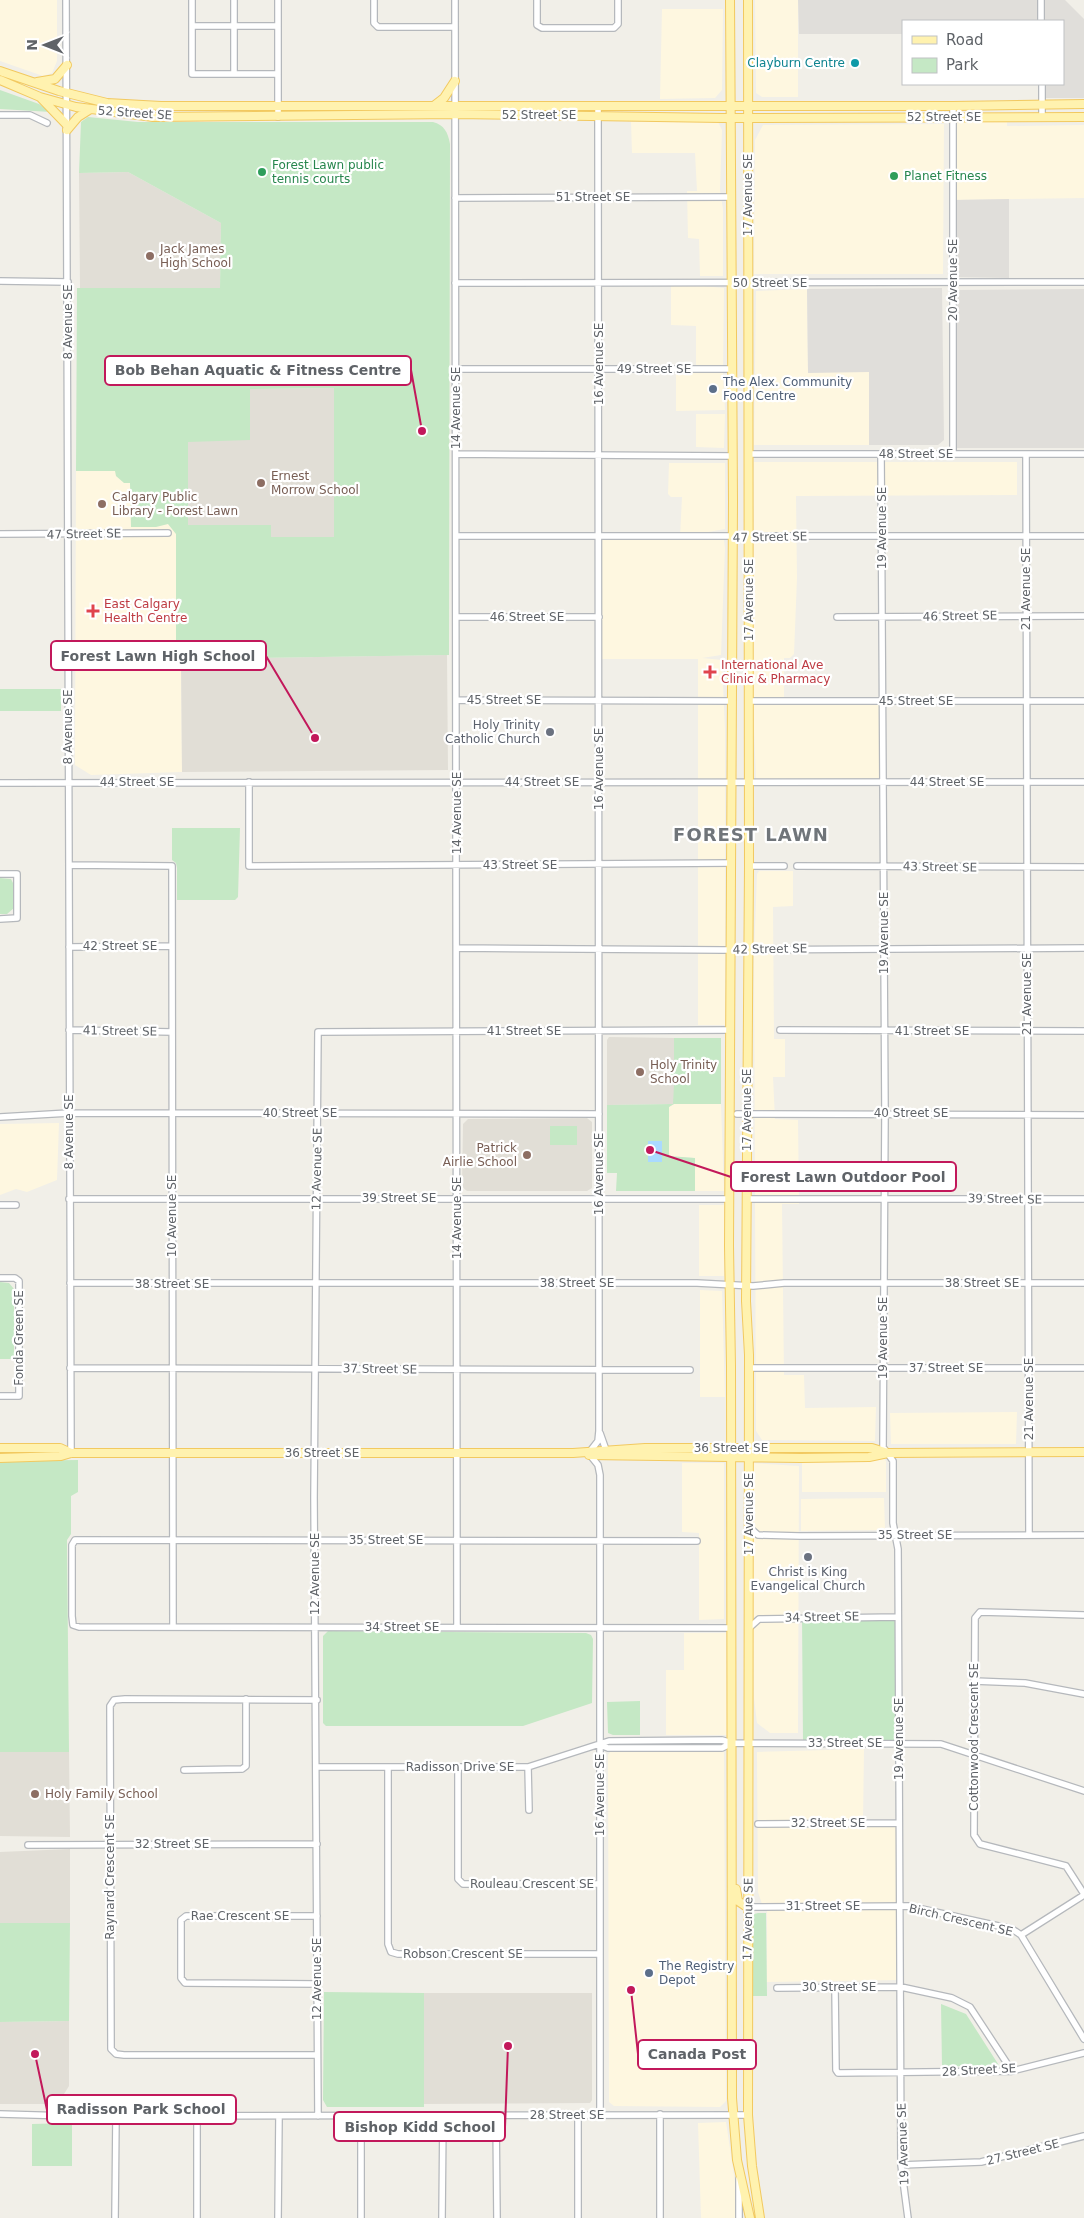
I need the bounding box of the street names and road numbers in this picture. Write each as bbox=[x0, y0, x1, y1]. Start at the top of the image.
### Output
street label: 52 Street SE bbox=[97, 103, 173, 123]
street label: 52 Street SE bbox=[502, 108, 576, 122]
street label: 52 Street SE bbox=[907, 110, 981, 124]
street label: 17 Avenue SE bbox=[741, 154, 755, 236]
street label: 51 Street SE bbox=[556, 190, 630, 204]
street label: 20 Avenue SE bbox=[946, 239, 960, 321]
street label: 50 Street SE bbox=[733, 276, 807, 290]
street label: 8 Avenue SE bbox=[61, 284, 75, 360]
street label: 16 Avenue SE bbox=[592, 323, 606, 405]
street label: 49 Street SE bbox=[617, 362, 691, 376]
street label: 14 Avenue SE bbox=[449, 367, 463, 449]
street label: 48 Street SE bbox=[879, 447, 953, 461]
street label: 19 Avenue SE bbox=[875, 487, 889, 569]
street label: 47 Street SE bbox=[47, 526, 121, 542]
street label: 47 Street SE bbox=[733, 529, 807, 545]
street label: 21 Avenue SE bbox=[1019, 548, 1033, 630]
street label: 17 Avenue SE bbox=[742, 559, 756, 641]
street label: 46 Street SE bbox=[923, 608, 997, 624]
street label: 46 Street SE bbox=[490, 610, 564, 624]
street label: 8 Avenue SE bbox=[61, 689, 75, 765]
street label: 45 Street SE bbox=[467, 693, 541, 707]
street label: 45 Street SE bbox=[879, 694, 953, 708]
street label: 16 Avenue SE bbox=[592, 728, 606, 810]
street label: 14 Avenue SE bbox=[450, 772, 464, 854]
street label: 44 Street SE bbox=[100, 775, 174, 789]
street label: 44 Street SE bbox=[505, 775, 579, 789]
street label: 44 Street SE bbox=[910, 775, 984, 789]
street label: 43 Street SE bbox=[483, 858, 557, 872]
street label: 43 Street SE bbox=[903, 859, 977, 875]
street label: 19 Avenue SE bbox=[877, 892, 891, 974]
street label: 42 Street SE bbox=[83, 939, 157, 953]
street label: 42 Street SE bbox=[733, 941, 807, 957]
street label: 21 Avenue SE bbox=[1020, 953, 1034, 1035]
street label: 41 Street SE bbox=[83, 1023, 157, 1039]
street label: 41 Street SE bbox=[487, 1024, 561, 1038]
street label: 41 Street SE bbox=[895, 1024, 969, 1038]
street label: 17 Avenue SE bbox=[740, 1069, 754, 1151]
street label: 8 Avenue SE bbox=[62, 1094, 76, 1170]
street label: 40 Street SE bbox=[263, 1106, 337, 1120]
street label: 40 Street SE bbox=[874, 1106, 948, 1120]
street label: 12 Avenue SE bbox=[309, 1128, 325, 1210]
street label: 16 Avenue SE bbox=[592, 1133, 606, 1215]
street label: 10 Avenue SE bbox=[165, 1175, 179, 1257]
street label: 14 Avenue SE bbox=[450, 1177, 464, 1259]
street label: 39 Street SE bbox=[362, 1191, 436, 1205]
street label: 39 Street SE bbox=[968, 1191, 1042, 1207]
street label: 38 Street SE bbox=[540, 1276, 614, 1290]
street label: 38 Street SE bbox=[945, 1276, 1019, 1290]
street label: 38 Street SE bbox=[135, 1277, 209, 1291]
street label: Fonda Green SE bbox=[12, 1290, 26, 1386]
street label: 19 Avenue SE bbox=[876, 1297, 890, 1379]
street label: 21 Avenue SE bbox=[1022, 1358, 1036, 1440]
street label: 37 Street SE bbox=[343, 1361, 417, 1377]
street label: 37 Street SE bbox=[909, 1361, 983, 1375]
street label: 36 Street SE bbox=[694, 1441, 768, 1455]
street label: 36 Street SE bbox=[285, 1446, 359, 1460]
street label: 17 Avenue SE bbox=[742, 1473, 756, 1555]
street label: 35 Street SE bbox=[878, 1528, 952, 1542]
street label: 12 Avenue SE bbox=[308, 1533, 322, 1615]
street label: 35 Street SE bbox=[349, 1533, 423, 1547]
street label: 34 Street SE bbox=[785, 1609, 859, 1625]
street label: 34 Street SE bbox=[365, 1620, 439, 1634]
street label: Cottonwood Crescent SE bbox=[967, 1663, 981, 1811]
street label: 19 Avenue SE bbox=[892, 1698, 906, 1780]
street label: 33 Street SE bbox=[808, 1736, 882, 1750]
street label: 16 Avenue SE bbox=[593, 1754, 607, 1836]
street label: Radisson Drive SE bbox=[406, 1760, 514, 1774]
street label: Raynard Crescent SE bbox=[103, 1814, 117, 1940]
street label: 32 Street SE bbox=[791, 1816, 865, 1830]
street label: 32 Street SE bbox=[135, 1837, 209, 1851]
street label: Rouleau Crescent SE bbox=[470, 1877, 594, 1891]
street label: 17 Avenue SE bbox=[740, 1878, 756, 1960]
street label: 31 Street SE bbox=[786, 1899, 860, 1913]
street label: Birch Crescent SE bbox=[908, 1901, 1014, 1939]
street label: Rae Crescent SE bbox=[191, 1909, 289, 1923]
street label: 12 Avenue SE bbox=[310, 1938, 324, 2020]
street label: Robson Crescent SE bbox=[403, 1947, 523, 1961]
street label: 30 Street SE bbox=[802, 1980, 876, 1994]
street label: 28 Street SE bbox=[941, 2061, 1017, 2079]
street label: 19 Avenue SE bbox=[895, 2102, 911, 2186]
street label: 28 Street SE bbox=[530, 2108, 604, 2122]
street label: 27 Street SE bbox=[985, 2136, 1061, 2168]

